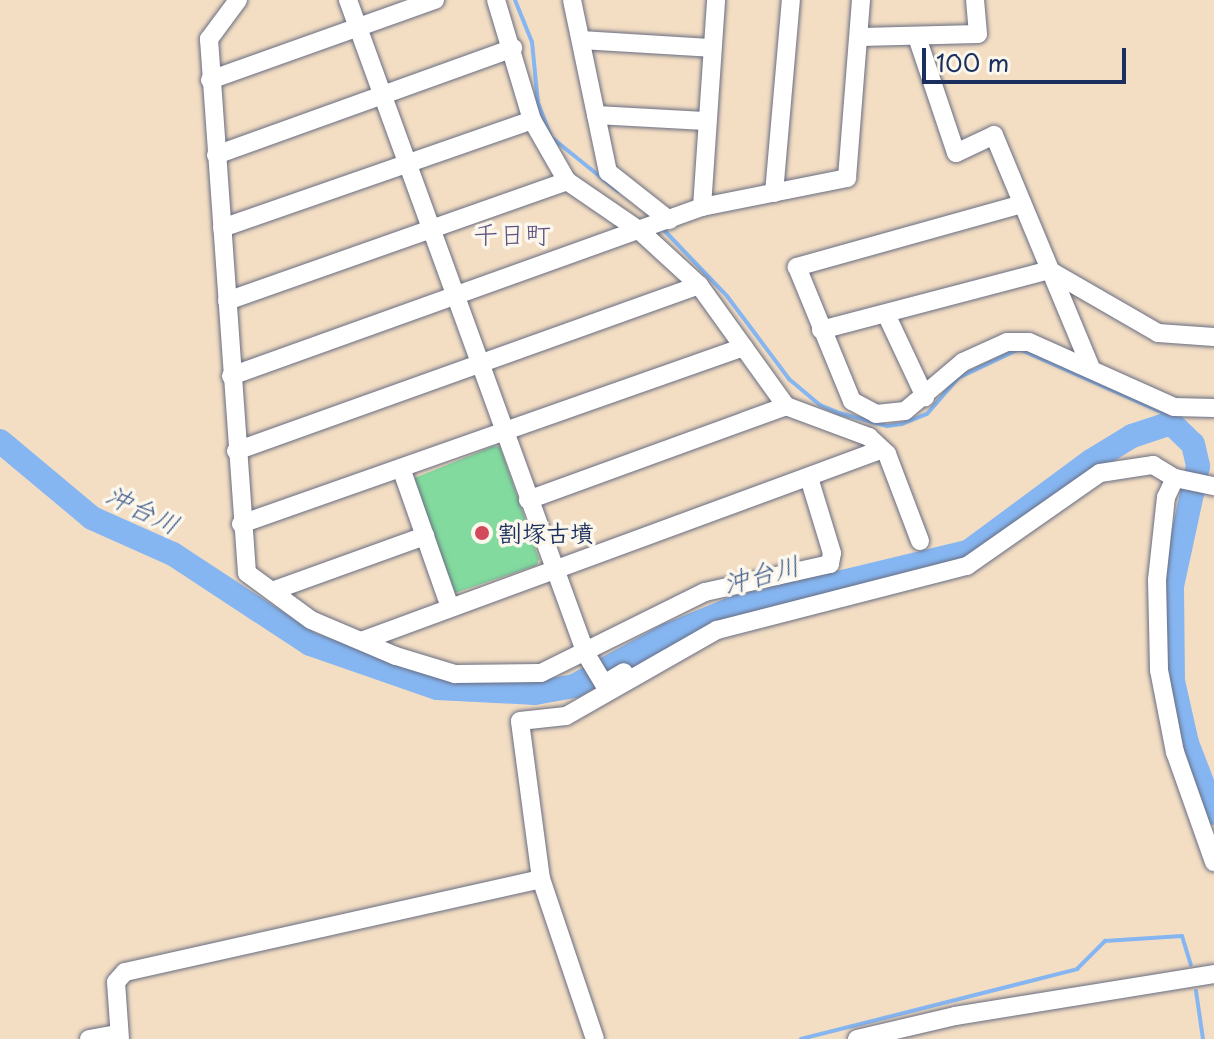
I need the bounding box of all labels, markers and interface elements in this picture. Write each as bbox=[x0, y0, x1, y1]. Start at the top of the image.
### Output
scale bar bbox=[926, 32, 1130, 82]
text: 100 m bbox=[936, 44, 1009, 80]
district label: 千日町 bbox=[473, 218, 551, 250]
water label: 沖台川 bbox=[101, 478, 185, 540]
place label: 割塚古墳 bbox=[498, 519, 594, 547]
marker: 割塚古墳 bbox=[473, 524, 491, 542]
water label: 沖台川 bbox=[719, 549, 803, 599]

